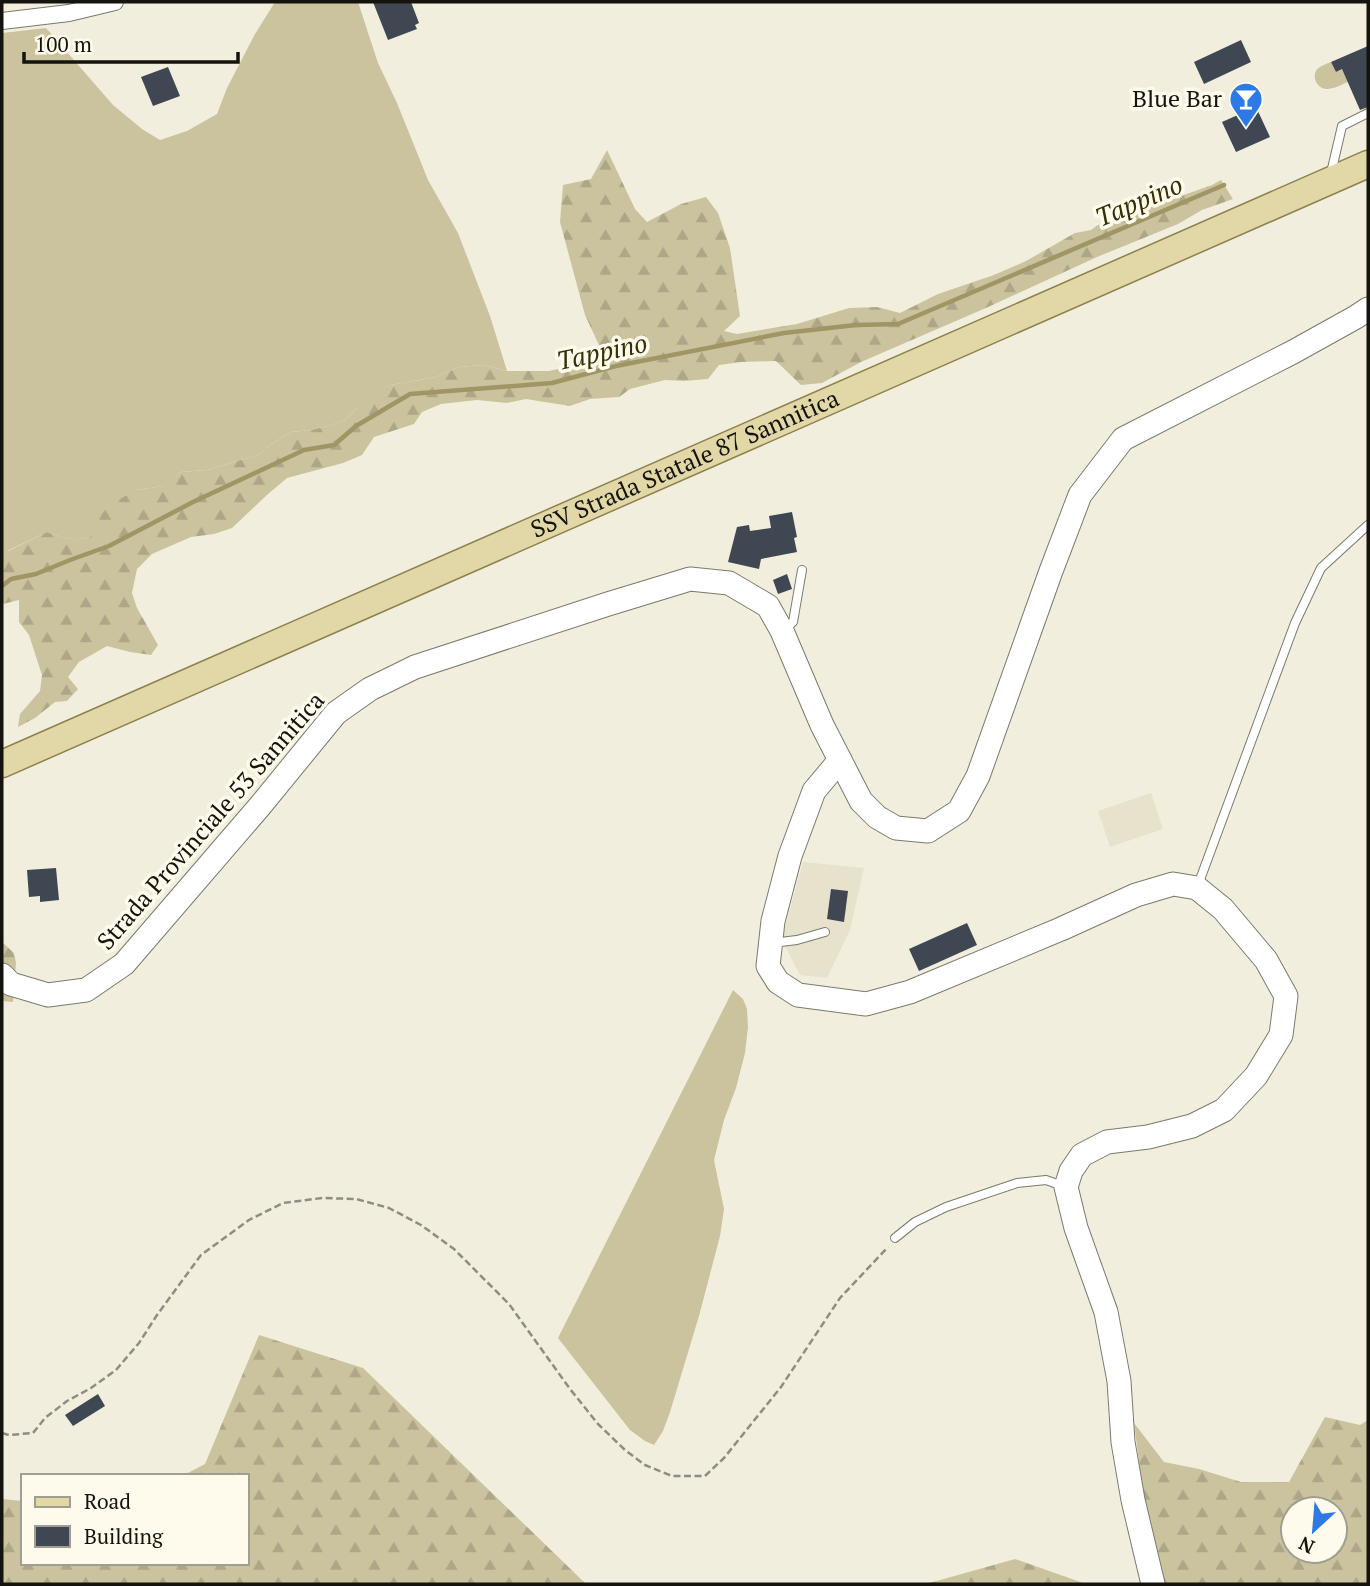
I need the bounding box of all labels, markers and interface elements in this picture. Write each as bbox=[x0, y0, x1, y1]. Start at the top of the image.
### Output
scale bar bbox=[24, 21, 238, 65]
text: 100 m bbox=[35, 30, 92, 58]
bar icon: Blue Bar bbox=[1227, 80, 1265, 129]
place label: Blue Bar bbox=[1132, 82, 1223, 114]
water label: Tappino bbox=[1090, 166, 1188, 234]
water label: Tappino bbox=[553, 325, 650, 377]
street label: SSV Strada Statale 87 Sannitica bbox=[526, 381, 844, 545]
street label: Strada Provinciale 53 Sannitica bbox=[89, 685, 331, 956]
legend bbox=[21, 1474, 248, 1565]
text: Road bbox=[84, 1487, 131, 1515]
north arrow bbox=[1279, 1495, 1349, 1565]
text: Building bbox=[84, 1522, 164, 1550]
text: N bbox=[1294, 1531, 1318, 1560]

